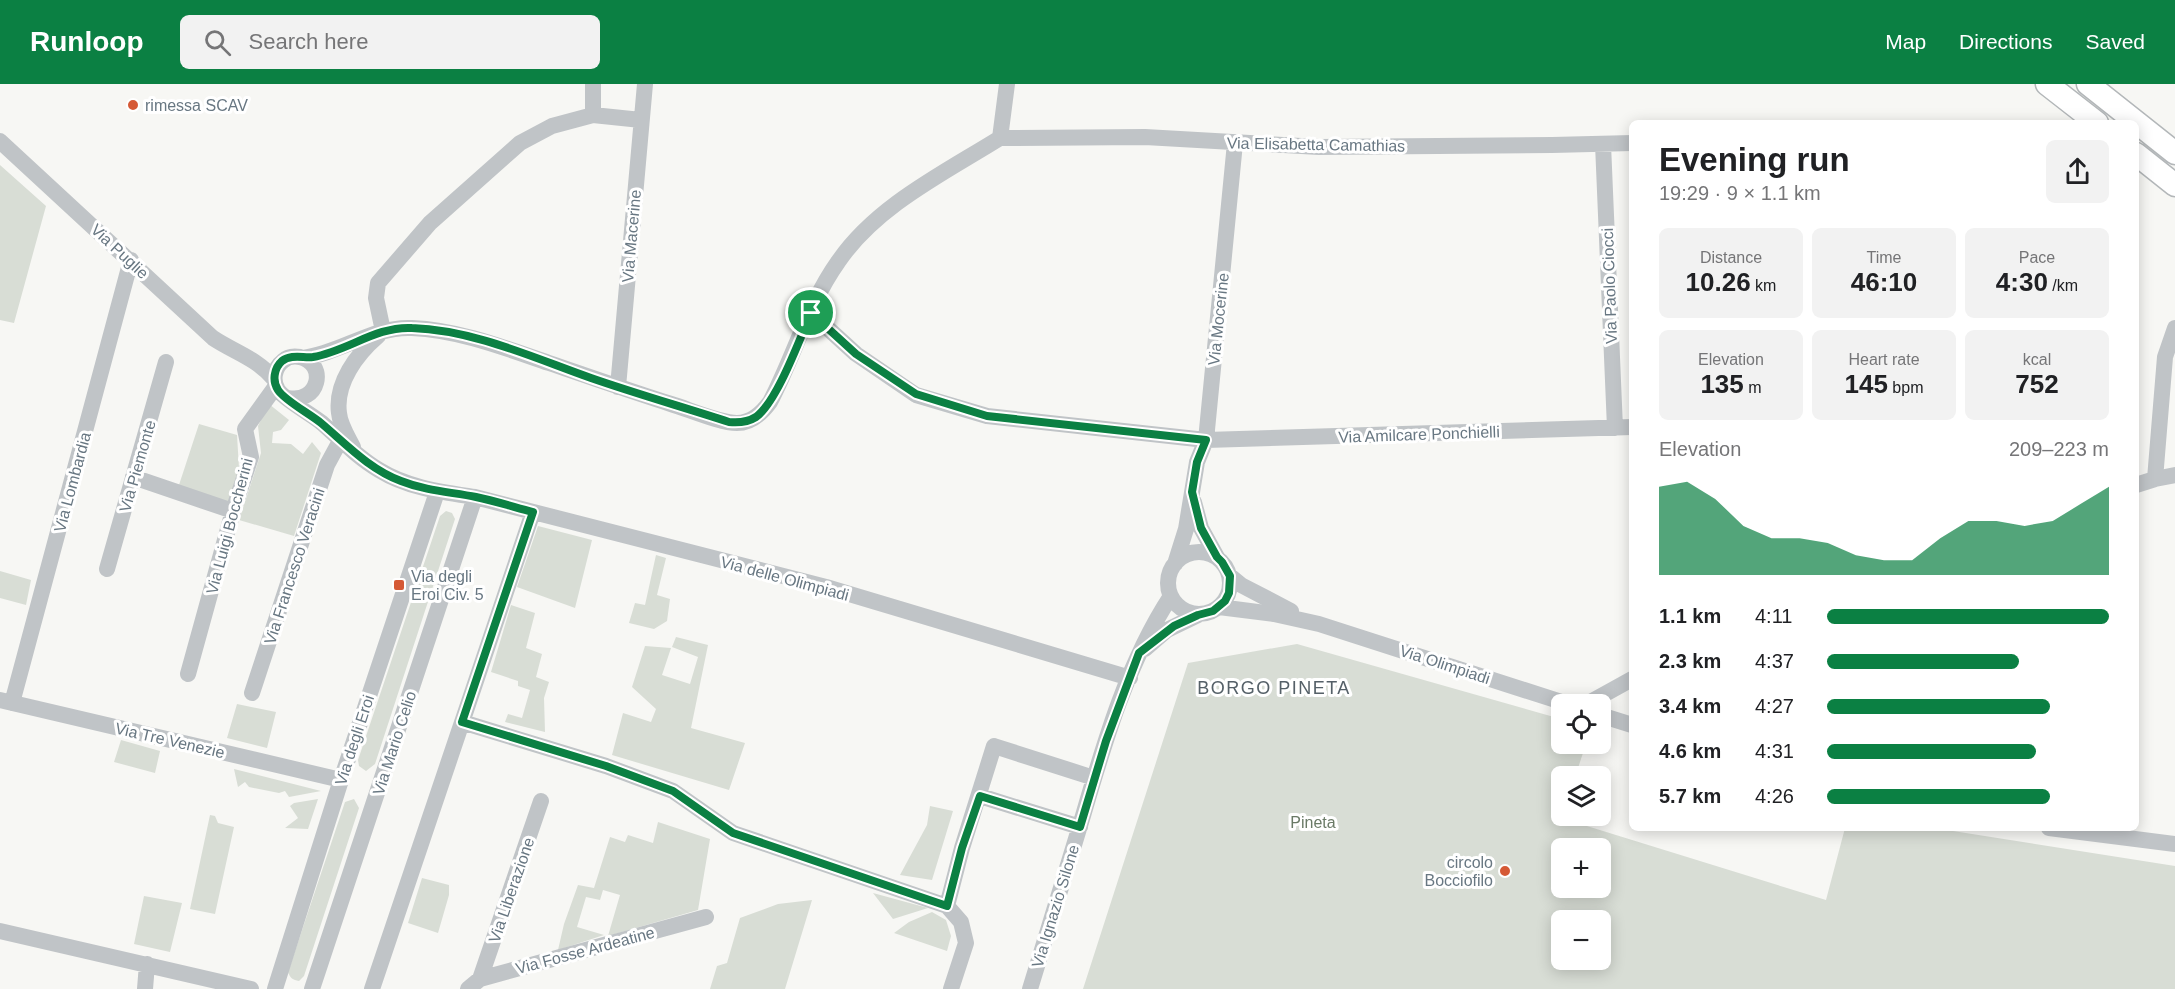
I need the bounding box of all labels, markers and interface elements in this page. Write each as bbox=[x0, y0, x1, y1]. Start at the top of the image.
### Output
search box bbox=[180, 15, 600, 69]
text: Runloop bbox=[30, 26, 144, 57]
icon: search bbox=[201, 26, 234, 59]
text: Search here bbox=[249, 29, 368, 54]
text: Map bbox=[1885, 30, 1926, 53]
text: Directions bbox=[1959, 30, 2052, 53]
text: Saved bbox=[2085, 30, 2145, 53]
place label: rimessa SCAV bbox=[145, 97, 248, 114]
marker: rimessa SCAV bbox=[126, 98, 140, 112]
street label: Via Elisabetta Camathias bbox=[1227, 134, 1405, 155]
button: share bbox=[2046, 140, 2109, 203]
text: Evening run bbox=[1659, 141, 1850, 178]
text: 19:29 · 9 × 1.1 km bbox=[1659, 182, 1821, 204]
street label: Via Macerine bbox=[619, 189, 644, 283]
street label: Via Puglie bbox=[88, 221, 152, 282]
street label: Via Paolo Ciocci bbox=[1599, 228, 1620, 344]
text: Distance bbox=[1700, 249, 1762, 266]
text: Time bbox=[1867, 249, 1901, 266]
text: Pace bbox=[2019, 249, 2055, 266]
text: 10.26 bbox=[1686, 267, 1751, 297]
text: 46:10 bbox=[1851, 267, 1917, 297]
text: 4:30 bbox=[1996, 267, 2048, 297]
street label: Via Mocerine bbox=[1205, 272, 1232, 366]
text: km bbox=[1751, 277, 1776, 294]
text: /km bbox=[2048, 277, 2078, 294]
pin bbox=[785, 287, 836, 338]
icon: arrive bbox=[794, 296, 827, 329]
text: Elevation bbox=[1698, 351, 1764, 368]
text: Heart rate bbox=[1848, 351, 1920, 368]
text: kcal bbox=[2023, 351, 2051, 368]
text: 135 bbox=[1700, 369, 1744, 399]
text: 145 bbox=[1845, 369, 1888, 399]
text: 752 bbox=[2015, 369, 2059, 399]
text: m bbox=[1744, 379, 1762, 396]
text: bpm bbox=[1888, 379, 1923, 396]
street label: Via Piemonte bbox=[116, 418, 159, 514]
street label: Via Amilcare Ponchielli bbox=[1338, 423, 1500, 446]
street label: Via Lombardia bbox=[51, 430, 94, 534]
text: Elevation bbox=[1659, 438, 1741, 460]
text: 209–223 m bbox=[2009, 438, 2109, 460]
street label: Via Luigi Boccherini bbox=[203, 456, 256, 596]
street label: Via Francesco Veracini bbox=[261, 486, 328, 646]
street label: Via delle Olimpiadi bbox=[719, 553, 851, 604]
place label: Via degli Eroi Civ. 5 bbox=[411, 568, 484, 603]
marker: Via degli Eroi Civ. 5 bbox=[392, 578, 406, 592]
text: 1.1 km bbox=[1659, 605, 1721, 627]
text: 4:11 bbox=[1755, 605, 1792, 627]
street label: Via Olimpiadi bbox=[1398, 642, 1492, 687]
text: 2.3 km bbox=[1659, 650, 1721, 672]
text: 4:37 bbox=[1755, 650, 1794, 672]
district label: BORGO PINETA bbox=[1197, 678, 1351, 698]
street label: Via Mario Celio bbox=[370, 689, 419, 797]
street label: Via degli Eroi bbox=[332, 693, 377, 787]
map controls bbox=[1551, 694, 1611, 970]
button: locate bbox=[1551, 694, 1611, 754]
text: 3.4 km bbox=[1659, 695, 1721, 717]
text: 4:27 bbox=[1755, 695, 1794, 717]
street label: Via Tre Venezie bbox=[114, 720, 226, 761]
text: 4.6 km bbox=[1659, 740, 1721, 762]
text: 4:31 bbox=[1755, 740, 1794, 762]
button: layers bbox=[1551, 766, 1611, 826]
text: 5.7 km bbox=[1659, 785, 1721, 807]
text: 4:26 bbox=[1755, 785, 1794, 807]
park label: Pineta bbox=[1290, 814, 1336, 831]
street label: Via Liberazione bbox=[486, 835, 537, 945]
button: + bbox=[1551, 838, 1611, 898]
street label: Via Ignazio Silone bbox=[1029, 842, 1082, 970]
place label: circolo Bocciofilo bbox=[1425, 854, 1493, 889]
marker: circolo Bocciofilo bbox=[1498, 864, 1512, 878]
button: − bbox=[1551, 910, 1611, 970]
street label: Via Fosse Ardeatine bbox=[514, 924, 656, 977]

